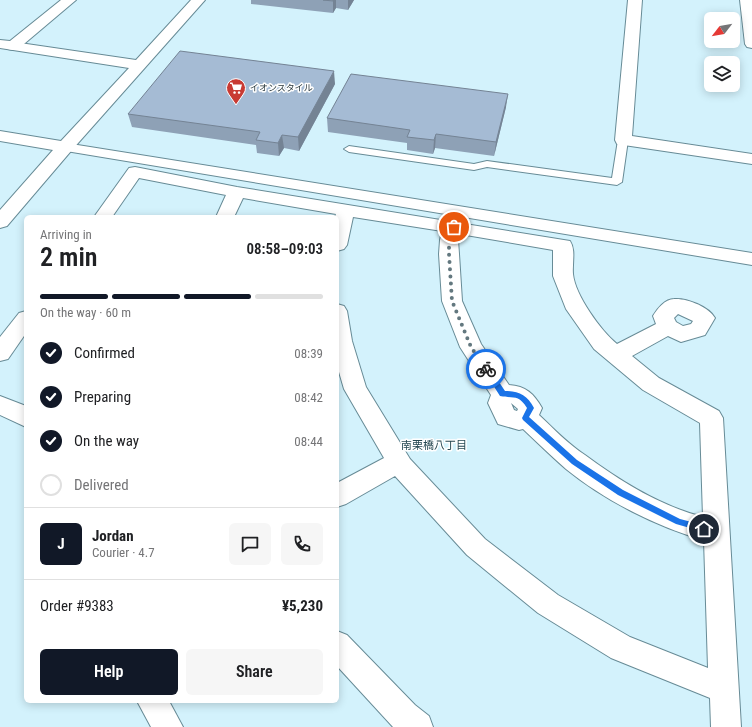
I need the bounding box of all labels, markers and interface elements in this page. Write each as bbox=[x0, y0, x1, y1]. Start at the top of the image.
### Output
north arrow bbox=[704, 12, 740, 48]
map controls bbox=[704, 12, 740, 92]
button: layers bbox=[704, 56, 740, 92]
supermarket icon: イオンスタイル bbox=[225, 77, 247, 105]
place label: イオンスタイル bbox=[250, 83, 313, 93]
pin bbox=[437, 210, 471, 244]
icon: bag bbox=[443, 216, 465, 238]
text: Arriving in bbox=[40, 227, 92, 242]
text: 08:58–09:03 bbox=[246, 240, 323, 258]
text: 2 min bbox=[40, 242, 98, 272]
text: On the way · 60 m bbox=[40, 305, 131, 320]
icon: check bbox=[40, 342, 62, 364]
text: Confirmed bbox=[74, 344, 135, 362]
text: 08:39 bbox=[294, 346, 323, 361]
courier bbox=[466, 349, 506, 389]
icon: bike bbox=[475, 358, 497, 380]
icon: check bbox=[40, 386, 62, 408]
text: Preparing bbox=[74, 388, 131, 406]
text: 08:42 bbox=[294, 390, 323, 405]
icon: check bbox=[40, 430, 62, 452]
text: On the way bbox=[74, 432, 139, 450]
text: 08:44 bbox=[294, 434, 323, 449]
district label: 南栗橋八丁目 bbox=[401, 439, 467, 452]
text: Delivered bbox=[74, 476, 129, 494]
pin bbox=[687, 512, 721, 546]
icon: home bbox=[693, 518, 715, 540]
button: chat bbox=[229, 523, 271, 565]
button: phone bbox=[281, 523, 323, 565]
text: Jordan bbox=[92, 527, 134, 545]
text: J bbox=[57, 535, 65, 553]
text: Courier · 4.7 bbox=[92, 545, 155, 560]
text: Order #9383 bbox=[40, 597, 114, 615]
text: ¥5,230 bbox=[282, 597, 323, 615]
button: Help bbox=[40, 649, 178, 695]
button: Share bbox=[186, 649, 323, 695]

